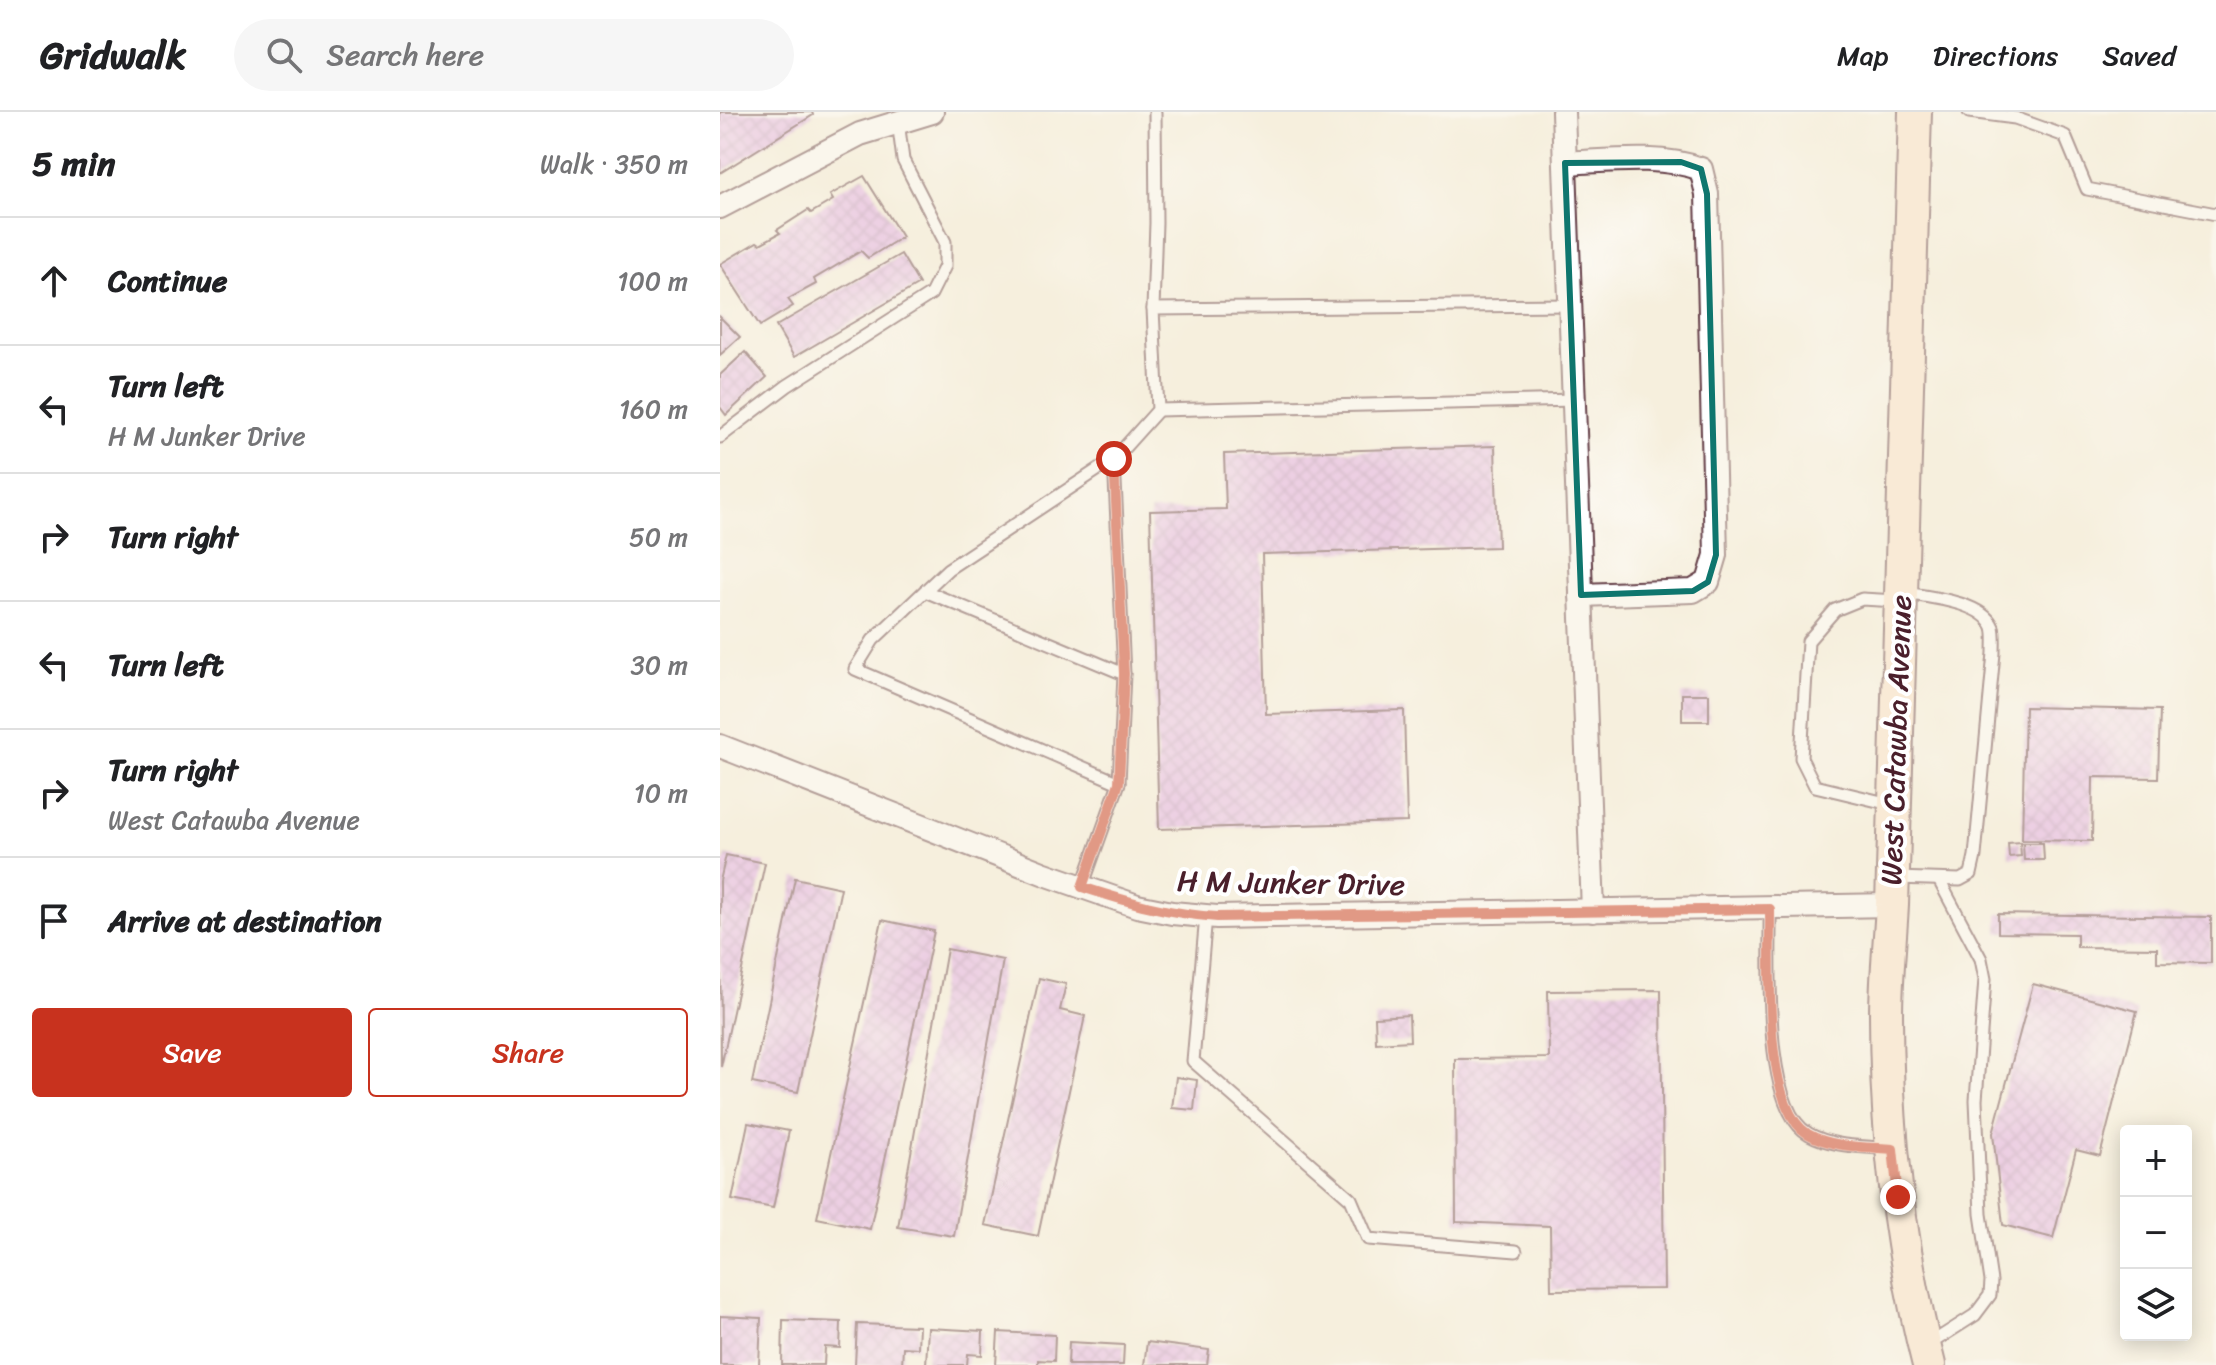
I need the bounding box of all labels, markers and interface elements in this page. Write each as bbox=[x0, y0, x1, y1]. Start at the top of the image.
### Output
search box bbox=[234, 19, 794, 91]
text: Gridwalk bbox=[40, 22, 186, 89]
text: Search here bbox=[326, 28, 484, 82]
text: Map bbox=[1837, 31, 1889, 80]
text: Directions bbox=[1933, 31, 2058, 80]
text: Saved bbox=[2102, 31, 2176, 80]
icon: search bbox=[262, 33, 306, 77]
text: 5 min bbox=[32, 134, 115, 194]
text: Walk · 350 m bbox=[540, 141, 688, 187]
text: Continue bbox=[108, 254, 227, 308]
text: 100 m bbox=[617, 258, 688, 304]
icon: ahead bbox=[32, 259, 76, 303]
text: Turn left bbox=[108, 359, 224, 413]
text: 160 m bbox=[619, 386, 688, 432]
icon: left bbox=[32, 387, 76, 431]
text: H M Junker Drive bbox=[108, 413, 306, 459]
route start bbox=[1096, 441, 1132, 477]
text: Turn right bbox=[108, 510, 238, 564]
text: 50 m bbox=[629, 514, 688, 560]
icon: right bbox=[32, 515, 76, 559]
street label: West Catawba Avenue bbox=[1864, 594, 1928, 886]
text: Turn left bbox=[108, 638, 224, 692]
text: 30 m bbox=[631, 642, 688, 688]
icon: left bbox=[32, 643, 76, 687]
text: Turn right bbox=[108, 743, 238, 797]
text: 10 m bbox=[634, 770, 688, 816]
icon: right bbox=[32, 771, 76, 815]
text: West Catawba Avenue bbox=[108, 797, 360, 843]
street label: H M Junker Drive bbox=[1176, 854, 1406, 912]
text: Arrive at destination bbox=[108, 894, 382, 948]
icon: arrive bbox=[32, 899, 76, 943]
button: Save bbox=[32, 1008, 352, 1097]
button: Share bbox=[368, 1008, 688, 1097]
map controls bbox=[2120, 1125, 2192, 1341]
button: + bbox=[2120, 1125, 2192, 1197]
route end bbox=[1880, 1179, 1916, 1215]
button: − bbox=[2120, 1197, 2192, 1269]
button: layers bbox=[2120, 1269, 2192, 1341]

